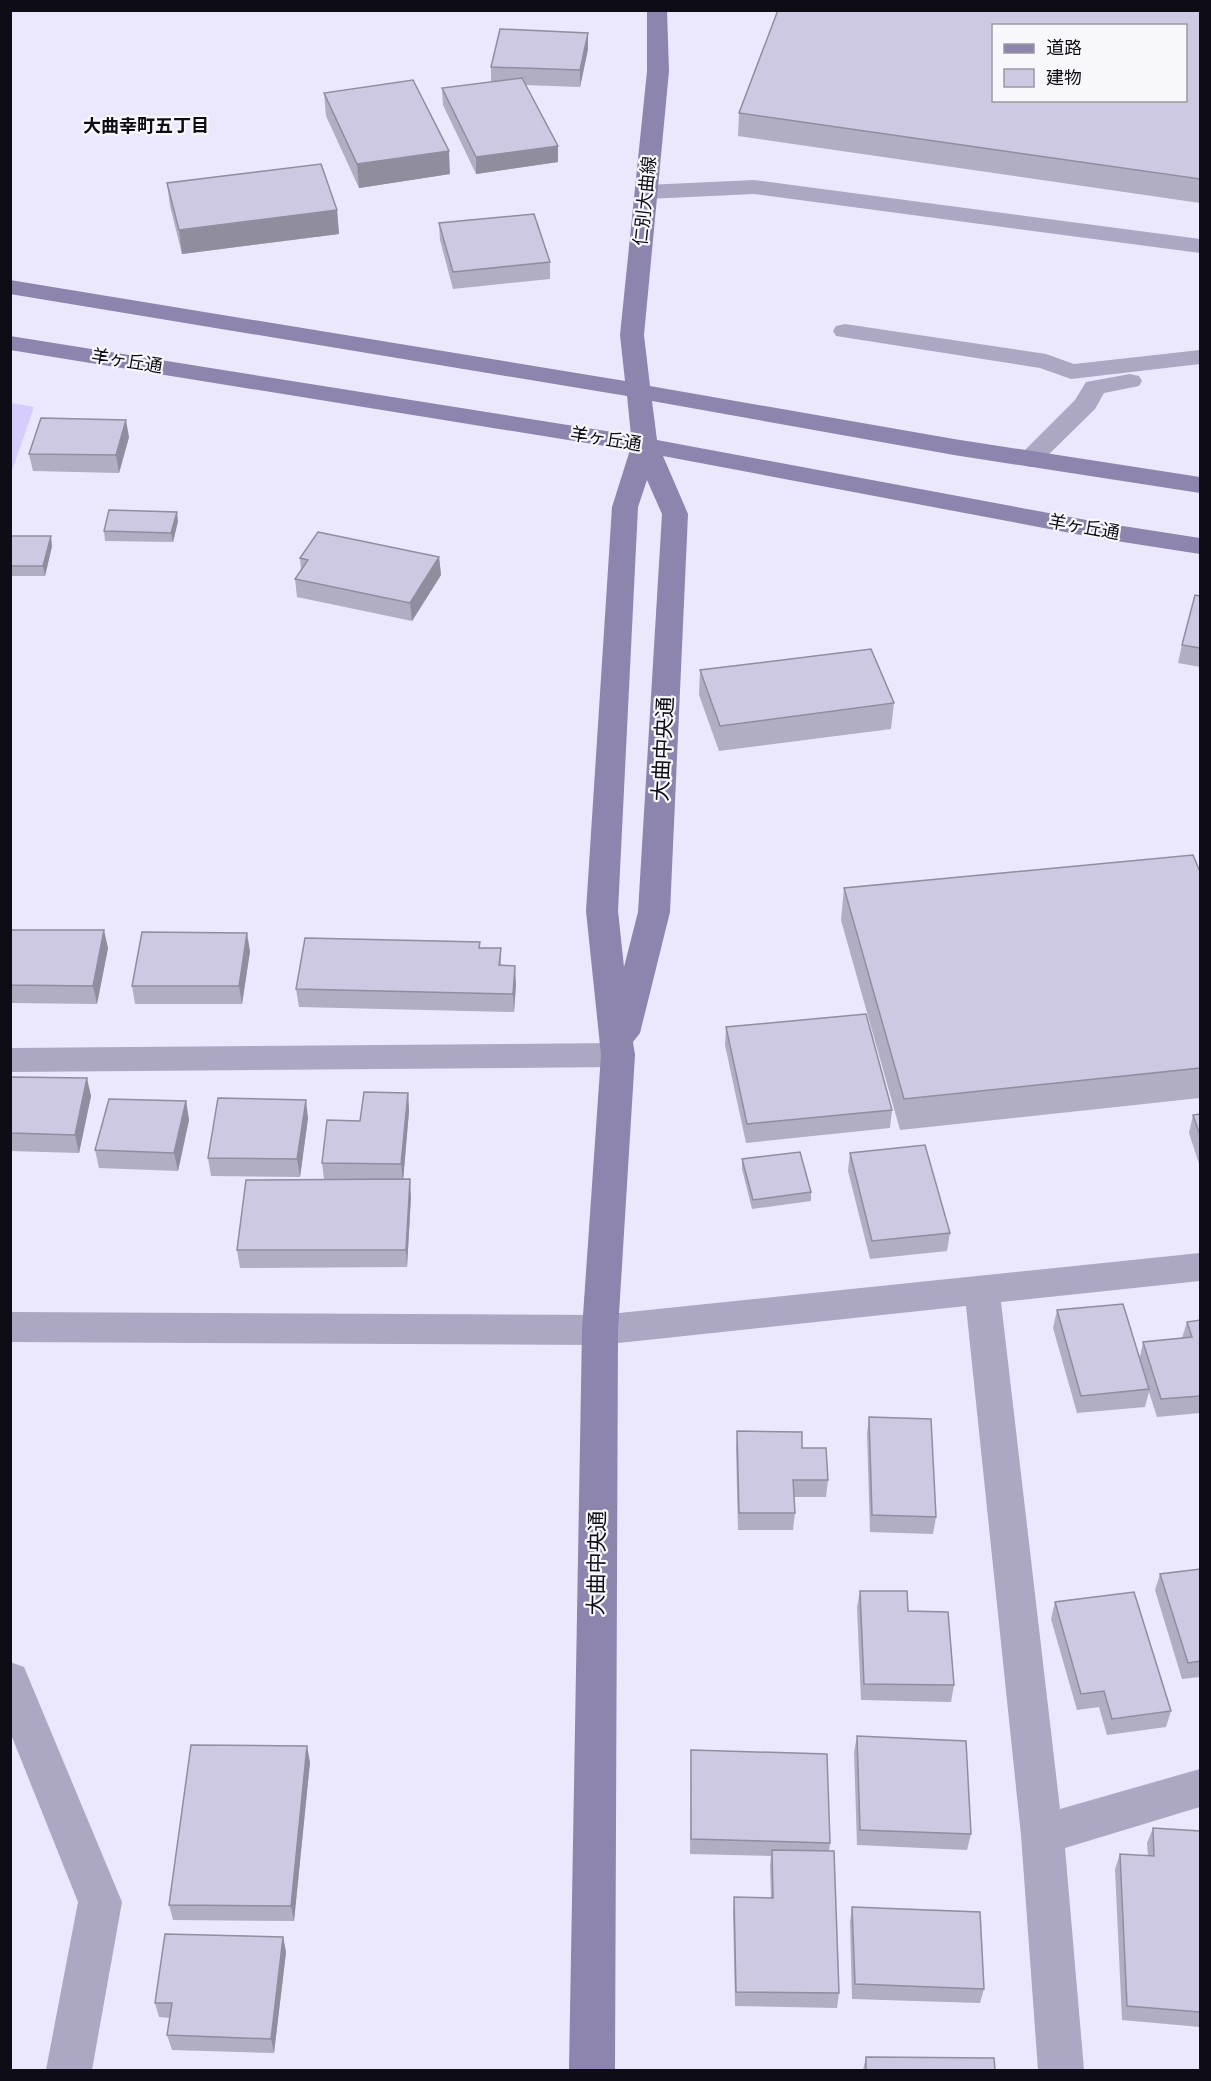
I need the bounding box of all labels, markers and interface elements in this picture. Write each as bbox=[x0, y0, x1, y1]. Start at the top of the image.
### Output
legend bbox=[992, 24, 1187, 102]
text: 道路 bbox=[1046, 36, 1082, 59]
text: 建物 bbox=[1046, 66, 1082, 89]
district label: 大曲幸町五丁目 bbox=[83, 114, 209, 137]
street label: 仁別大曲線 bbox=[628, 155, 661, 247]
street label: 羊ヶ丘通 bbox=[90, 344, 164, 377]
street label: 羊ヶ丘通 bbox=[569, 422, 643, 455]
street label: 羊ヶ丘通 bbox=[1047, 509, 1122, 544]
street label: 大曲中央通 bbox=[645, 696, 679, 802]
street label: 大曲中央通 bbox=[581, 1510, 611, 1616]

